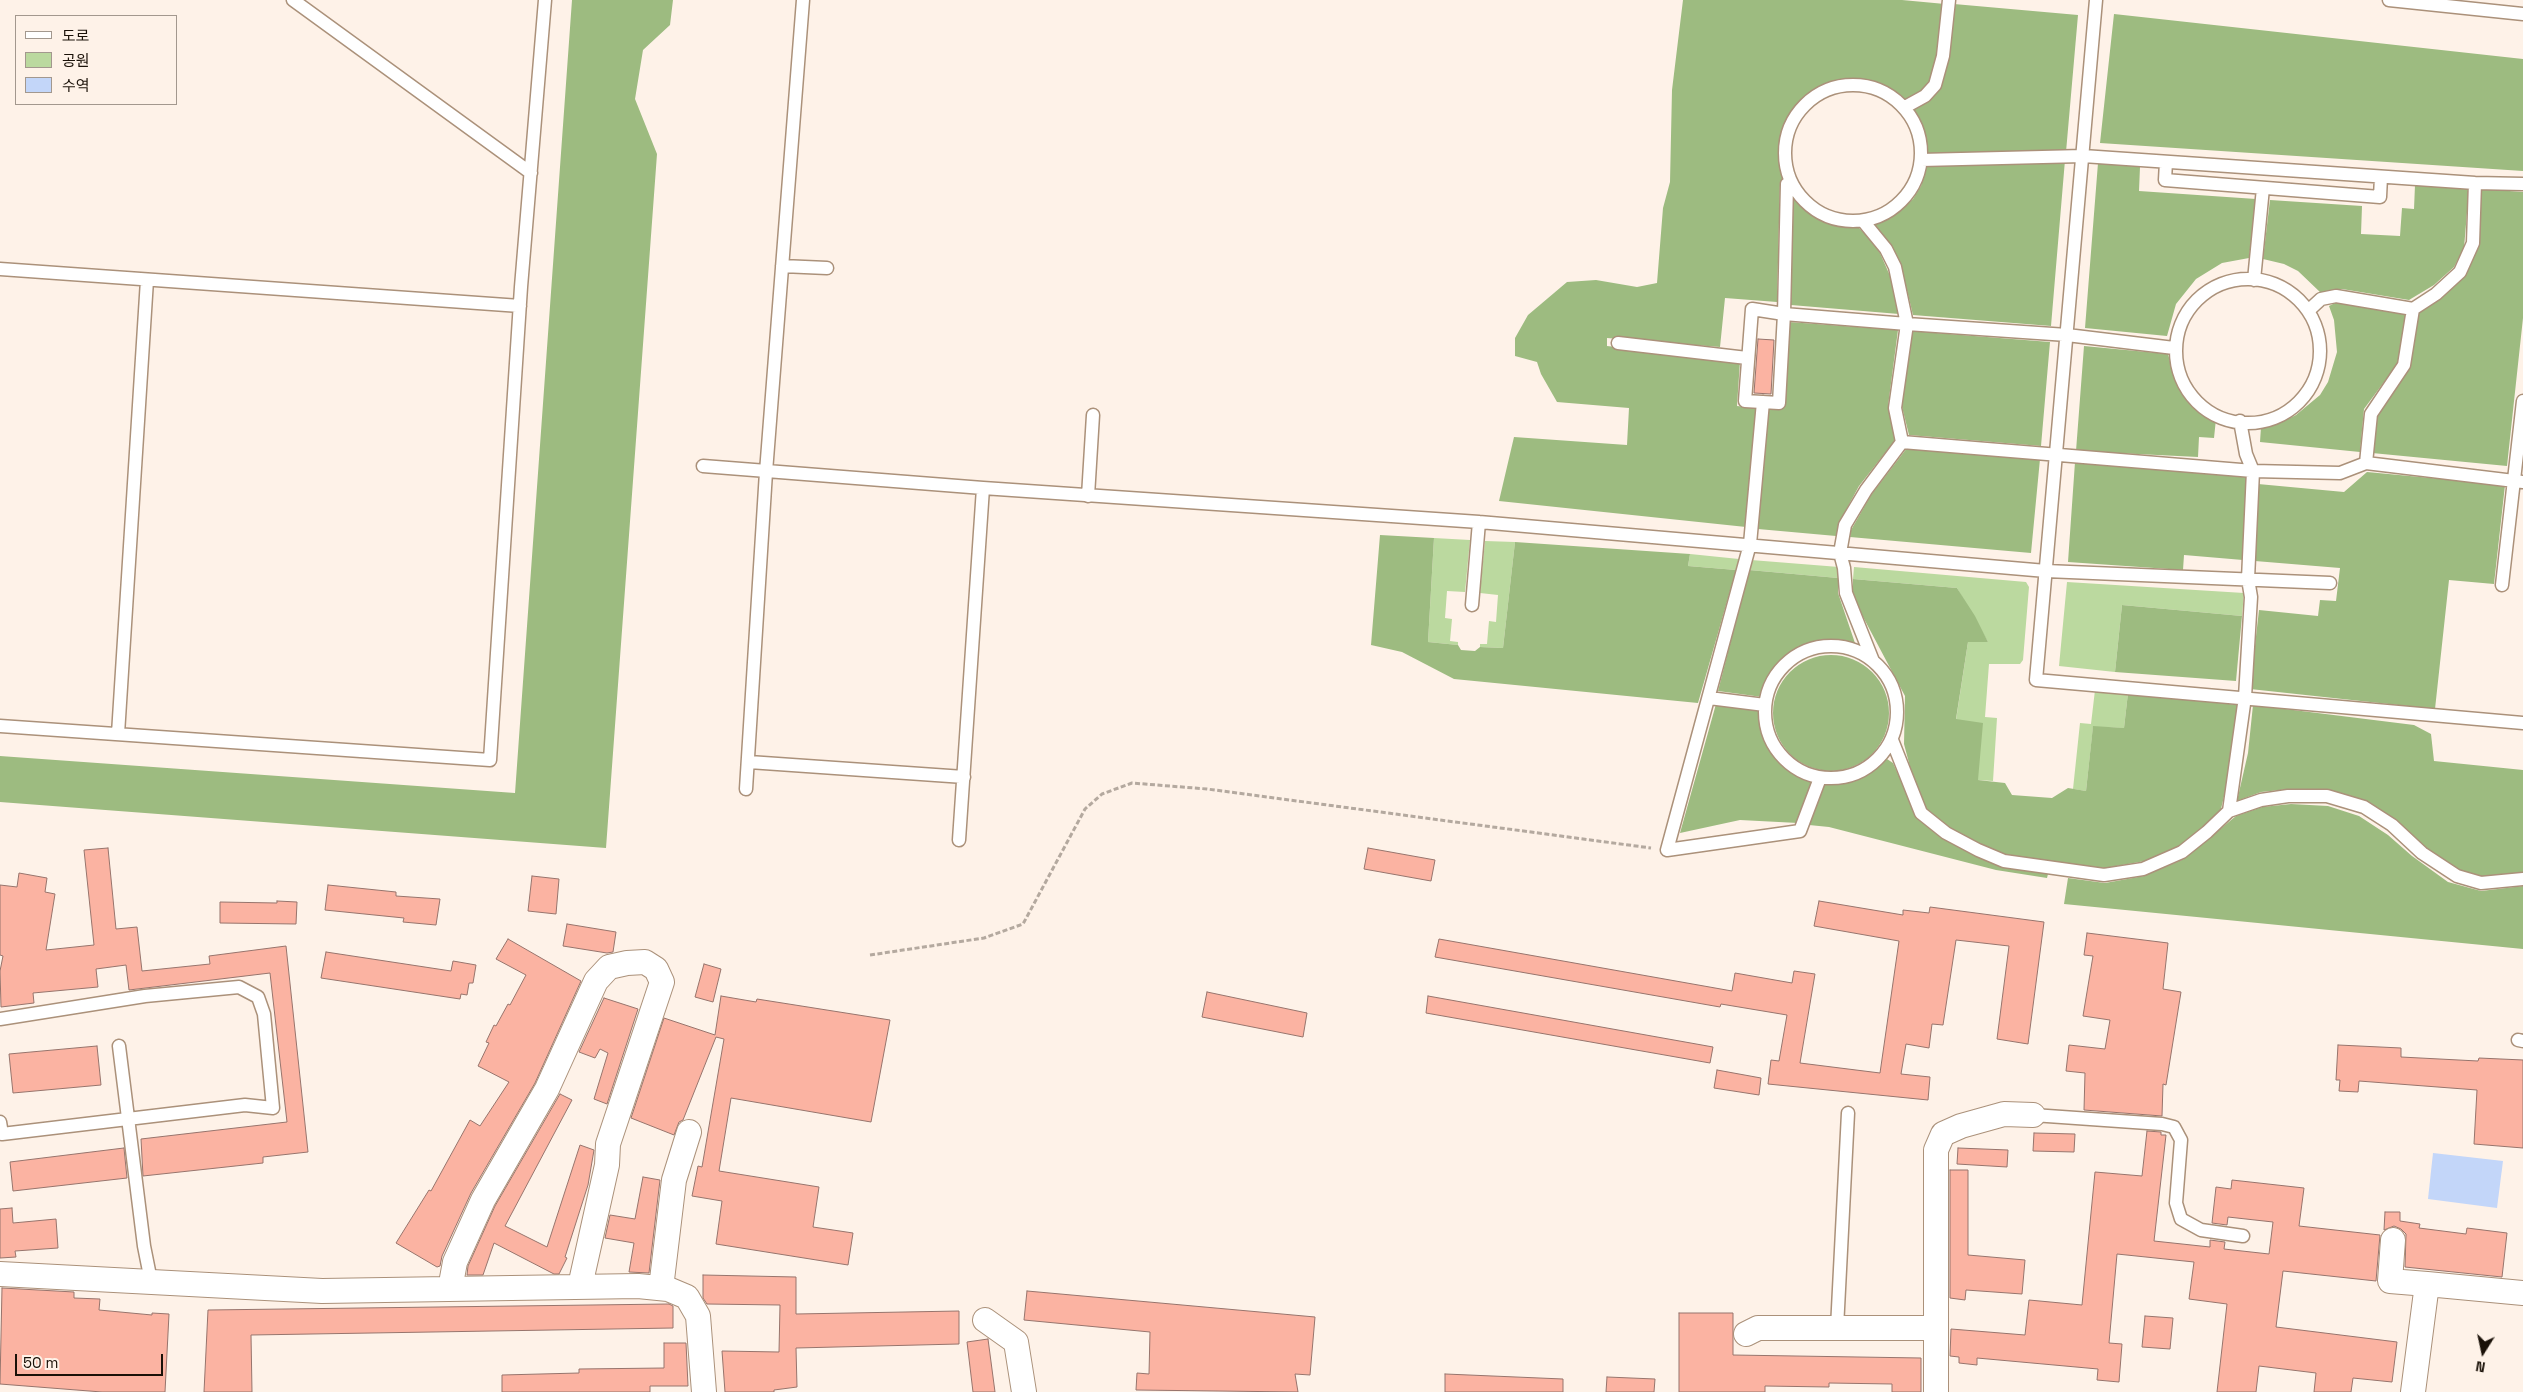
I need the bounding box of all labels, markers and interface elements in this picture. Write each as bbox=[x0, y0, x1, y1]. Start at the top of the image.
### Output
legend bbox=[15, 15, 178, 105]
text: 도로 bbox=[62, 26, 90, 45]
text: 공원 bbox=[62, 51, 90, 70]
text: 수역 bbox=[62, 76, 90, 95]
north arrow bbox=[2458, 1327, 2508, 1377]
scale bar bbox=[18, 1344, 165, 1376]
text: 50 m bbox=[23, 1353, 58, 1372]
text: N bbox=[2474, 1357, 2487, 1376]

